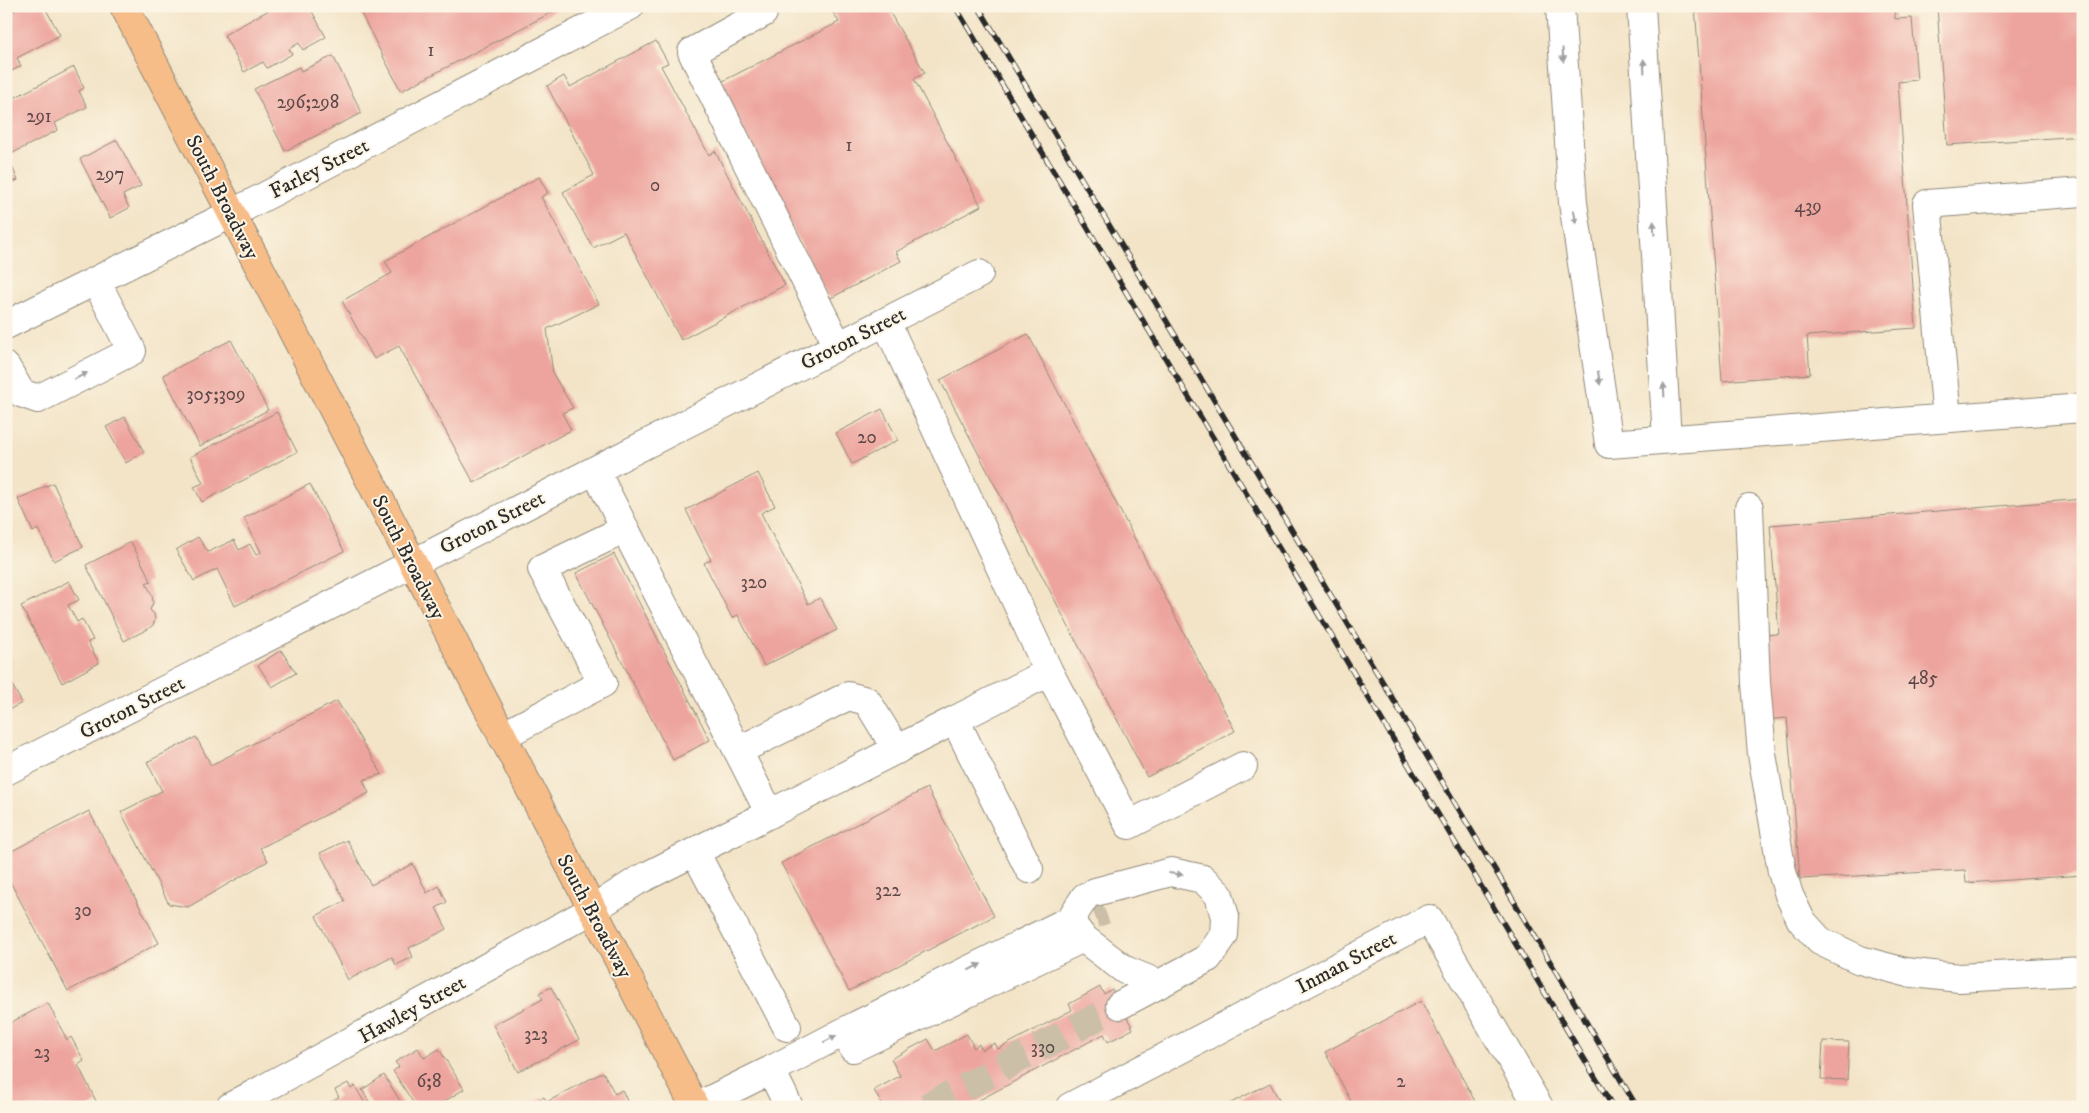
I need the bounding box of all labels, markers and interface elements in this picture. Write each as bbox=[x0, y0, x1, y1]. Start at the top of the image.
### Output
house number: 1 bbox=[428, 39, 435, 62]
one-way arrow bbox=[1560, 47, 1568, 63]
one-way arrow bbox=[1640, 58, 1648, 74]
house number: 296;298 bbox=[277, 91, 339, 114]
house number: 291 bbox=[26, 105, 52, 128]
street label: South Broadway bbox=[180, 131, 265, 265]
street label: Farley Street bbox=[265, 133, 374, 205]
house number: 1 bbox=[846, 134, 853, 157]
house number: 297 bbox=[96, 163, 124, 186]
house number: 0 bbox=[650, 174, 660, 197]
house number: 439 bbox=[1794, 195, 1822, 218]
one-way arrow bbox=[1571, 209, 1579, 225]
one-way arrow bbox=[1650, 220, 1658, 236]
street label: Groton Street bbox=[796, 301, 911, 377]
one-way arrow bbox=[1595, 370, 1603, 386]
one-way arrow bbox=[74, 372, 88, 380]
one-way arrow bbox=[1660, 382, 1668, 398]
house number: 305;309 bbox=[186, 383, 246, 406]
house number: 20 bbox=[857, 426, 877, 449]
street label: Groton Street bbox=[435, 485, 550, 561]
street label: South Broadway bbox=[366, 491, 451, 625]
house number: 320 bbox=[741, 571, 767, 594]
house number: 485 bbox=[1908, 667, 1938, 690]
street label: Groton Street bbox=[75, 670, 190, 746]
street label: South Broadway bbox=[551, 850, 638, 984]
one-way arrow bbox=[1169, 870, 1185, 878]
house number: 322 bbox=[875, 879, 902, 902]
house number: 30 bbox=[74, 899, 92, 922]
street label: Inman Street bbox=[1292, 926, 1401, 1000]
one-way arrow bbox=[968, 963, 983, 971]
street label: Hawley Street bbox=[354, 970, 471, 1050]
house number: 323 bbox=[524, 1023, 548, 1046]
one-way arrow bbox=[823, 1035, 837, 1043]
house number: 330 bbox=[1031, 1036, 1055, 1059]
house number: 23 bbox=[34, 1041, 50, 1064]
house number: 6;8 bbox=[416, 1070, 442, 1093]
house number: 2 bbox=[1396, 1070, 1406, 1093]

